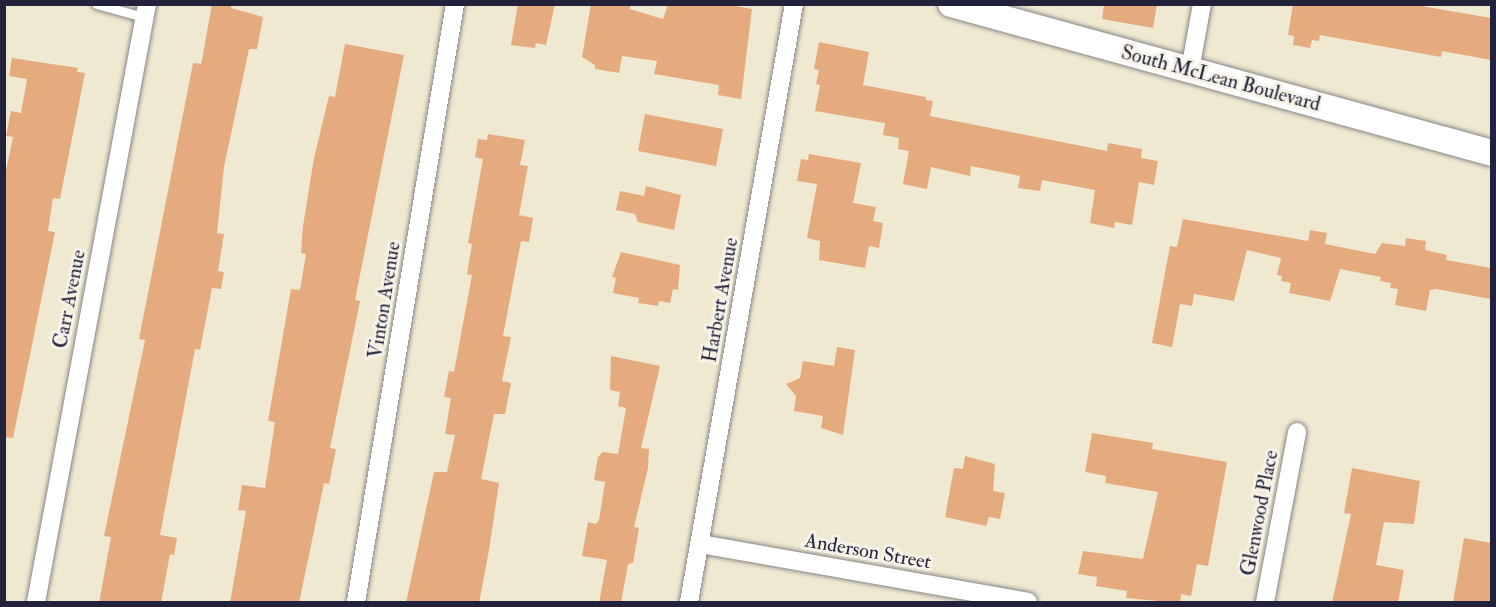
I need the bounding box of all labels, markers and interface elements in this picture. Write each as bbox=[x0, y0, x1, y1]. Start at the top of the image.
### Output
street label: South McLean Boulevard bbox=[1119, 40, 1323, 116]
street label: Harbert Avenue bbox=[697, 236, 743, 364]
street label: Vinton Avenue bbox=[363, 240, 405, 360]
street label: Carr Avenue bbox=[48, 248, 90, 350]
street label: Glenwood Place bbox=[1235, 448, 1283, 578]
street label: Anderson Street bbox=[803, 528, 933, 574]

